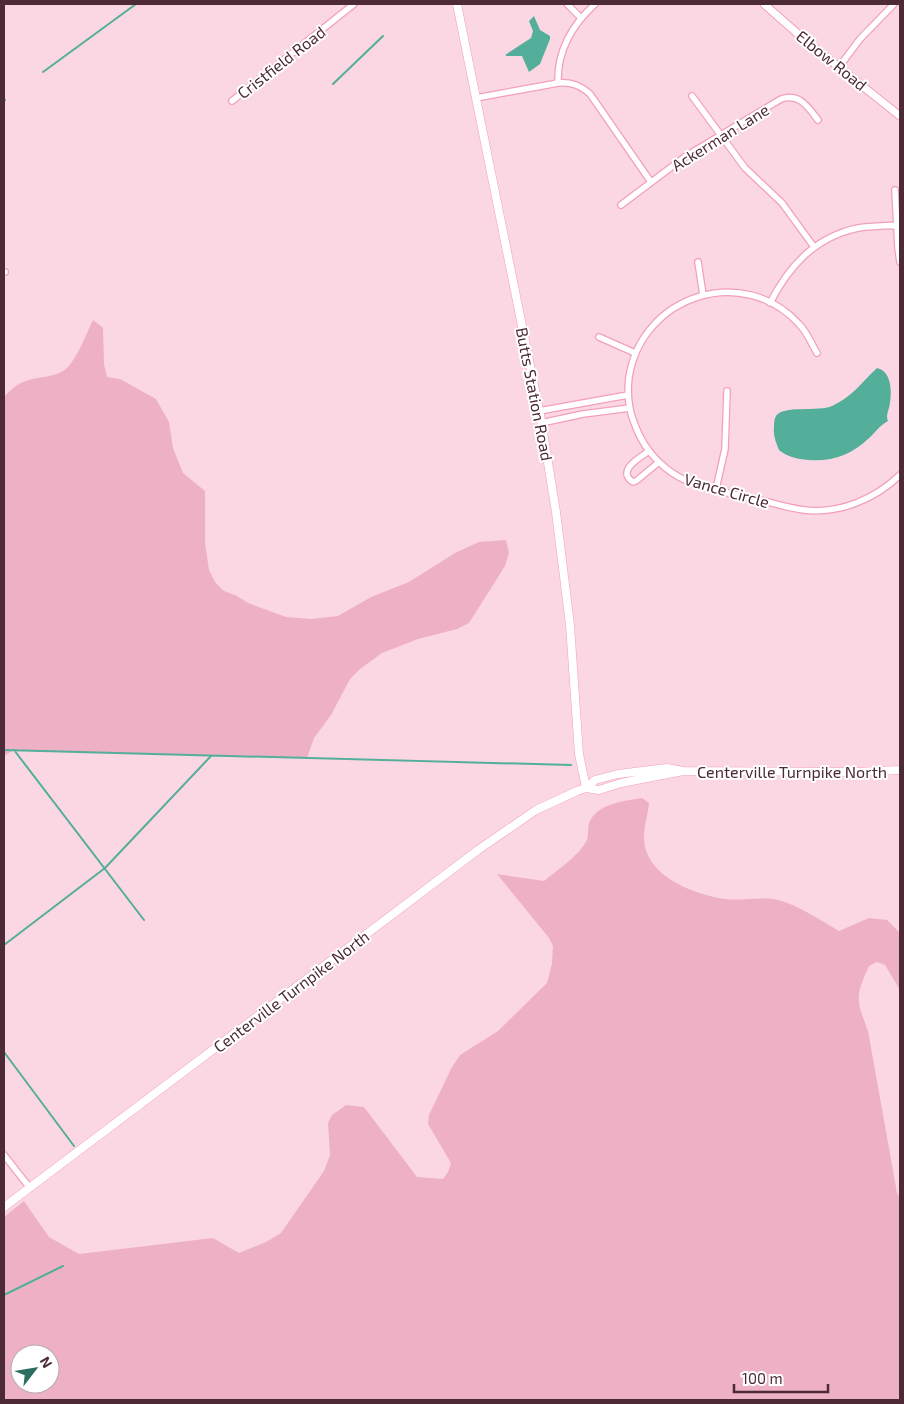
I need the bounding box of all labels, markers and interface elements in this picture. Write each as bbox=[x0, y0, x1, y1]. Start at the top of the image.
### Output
street label: Cristfield Road bbox=[233, 22, 329, 102]
street label: Elbow Road bbox=[793, 26, 871, 94]
street label: Ackerman Lane bbox=[668, 99, 772, 175]
street label: Butts Station Road bbox=[513, 326, 557, 462]
street label: Vance Circle bbox=[682, 469, 772, 511]
street label: Centerville Turnpike North bbox=[697, 762, 887, 781]
street label: Centerville Turnpike North bbox=[209, 926, 373, 1056]
north arrow bbox=[10, 1344, 60, 1394]
text: N bbox=[37, 1353, 56, 1371]
scale bar bbox=[734, 1362, 828, 1394]
text: 100 m bbox=[742, 1369, 783, 1387]

